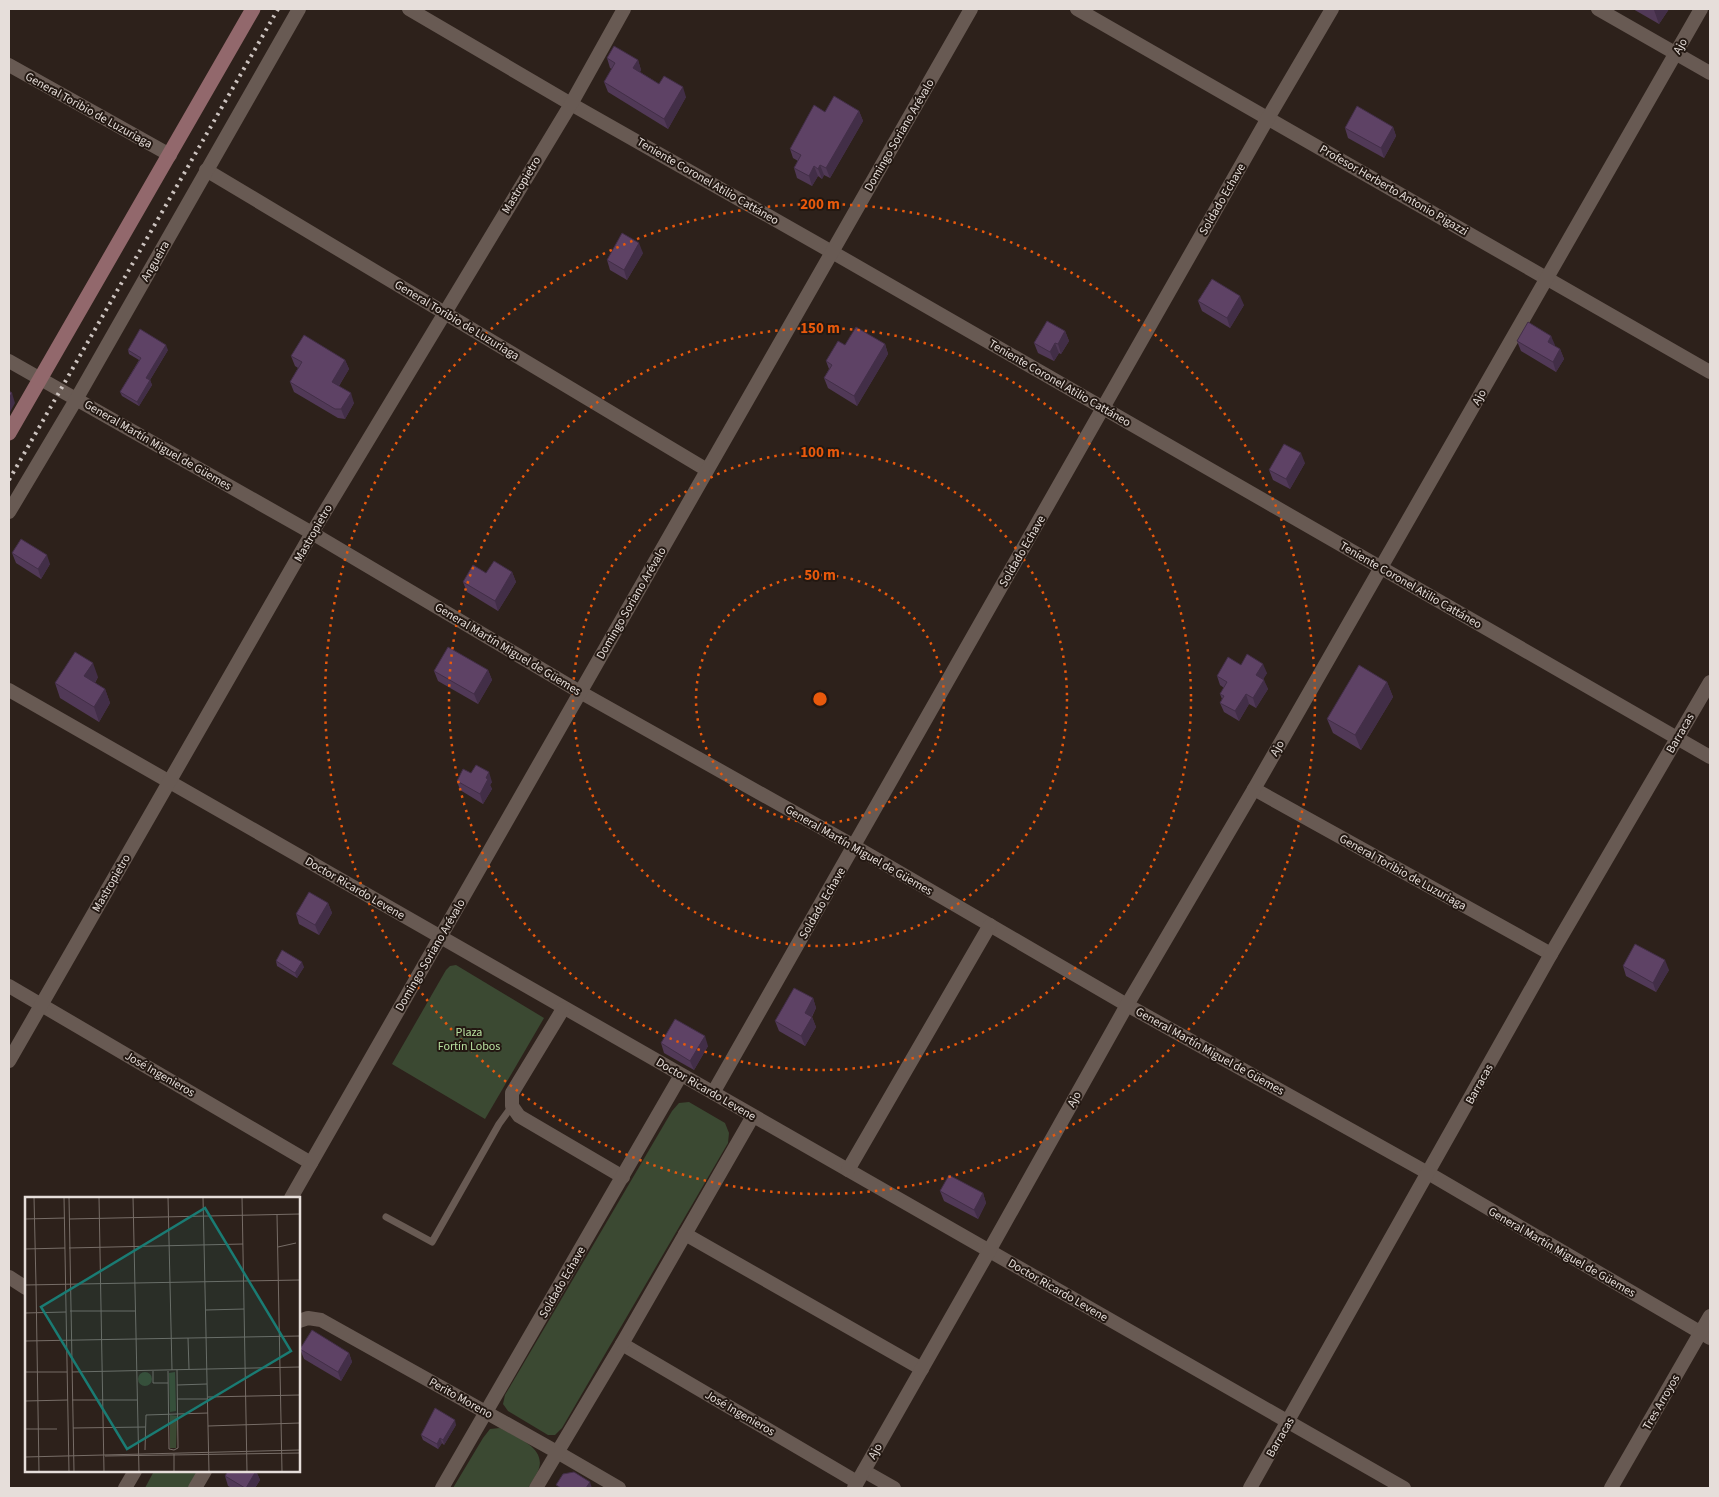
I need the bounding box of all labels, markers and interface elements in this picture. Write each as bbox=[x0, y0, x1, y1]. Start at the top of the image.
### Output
street label: Ajo bbox=[1669, 35, 1692, 57]
street label: General Toribio de Luzuriaga bbox=[22, 68, 155, 152]
street label: Domingo Soriano Arévalo bbox=[860, 76, 939, 195]
street label: Teniente Coronel Atilio Cattáneo bbox=[634, 134, 782, 229]
street label: Profesor Herberto Antonio Pigazzi bbox=[1316, 141, 1471, 240]
street label: Mastropietro bbox=[498, 153, 545, 217]
street label: Soldado Echave bbox=[1195, 160, 1250, 238]
text: 200 m bbox=[800, 194, 840, 215]
street label: Angueira bbox=[137, 238, 174, 285]
street label: General Toribio de Luzuriaga bbox=[391, 276, 522, 364]
text: 150 m bbox=[800, 318, 840, 339]
street label: Teniente Coronel Atilio Cattáneo bbox=[986, 336, 1134, 431]
street label: Ajo bbox=[1468, 386, 1491, 408]
street label: General Martín Miguel de Güemes bbox=[81, 396, 235, 495]
text: 100 m bbox=[800, 442, 840, 463]
street label: Mastropietro bbox=[290, 501, 337, 565]
street label: Soldado Echave bbox=[995, 512, 1050, 590]
street label: Teniente Coronel Atilio Cattáneo bbox=[1337, 538, 1485, 633]
street label: Domingo Soriano Arévalo bbox=[592, 544, 671, 663]
text: 50 m bbox=[804, 565, 836, 586]
street label: General Martín Miguel de Güemes bbox=[432, 599, 584, 700]
centre of rings bbox=[811, 690, 829, 708]
street label: Barracas bbox=[1662, 710, 1699, 756]
street label: Ajo bbox=[1266, 737, 1289, 759]
street label: General Martín Miguel de Güemes bbox=[782, 801, 936, 900]
street label: General Toribio de Luzuriaga bbox=[1336, 830, 1469, 914]
street label: Mastropietro bbox=[88, 851, 135, 915]
street label: Doctor Ricardo Levene bbox=[302, 853, 408, 924]
street label: Soldado Echave bbox=[795, 864, 850, 942]
street label: Domingo Soriano Arévalo bbox=[391, 896, 470, 1015]
street label: General Martín Miguel de Güemes bbox=[1132, 1003, 1287, 1100]
park label: Plaza Fortín Lobos bbox=[438, 1024, 500, 1055]
street label: José Ingenieros bbox=[122, 1048, 198, 1101]
street label: Doctor Ricardo Levene bbox=[653, 1054, 759, 1125]
street label: Barracas bbox=[1461, 1061, 1497, 1107]
street label: Ajo bbox=[1063, 1088, 1086, 1110]
inset map bbox=[25, 1197, 300, 1472]
street label: General Martín Miguel de Güemes bbox=[1485, 1203, 1639, 1302]
street label: Soldado Echave bbox=[535, 1243, 590, 1321]
street label: Doctor Ricardo Levene bbox=[1005, 1255, 1111, 1326]
street label: Tres Arroyos bbox=[1639, 1371, 1684, 1433]
street label: Perito Moreno bbox=[426, 1374, 496, 1423]
street label: José Ingenieros bbox=[702, 1387, 778, 1440]
street label: Barracas bbox=[1262, 1414, 1299, 1460]
street label: Ajo bbox=[864, 1440, 887, 1462]

